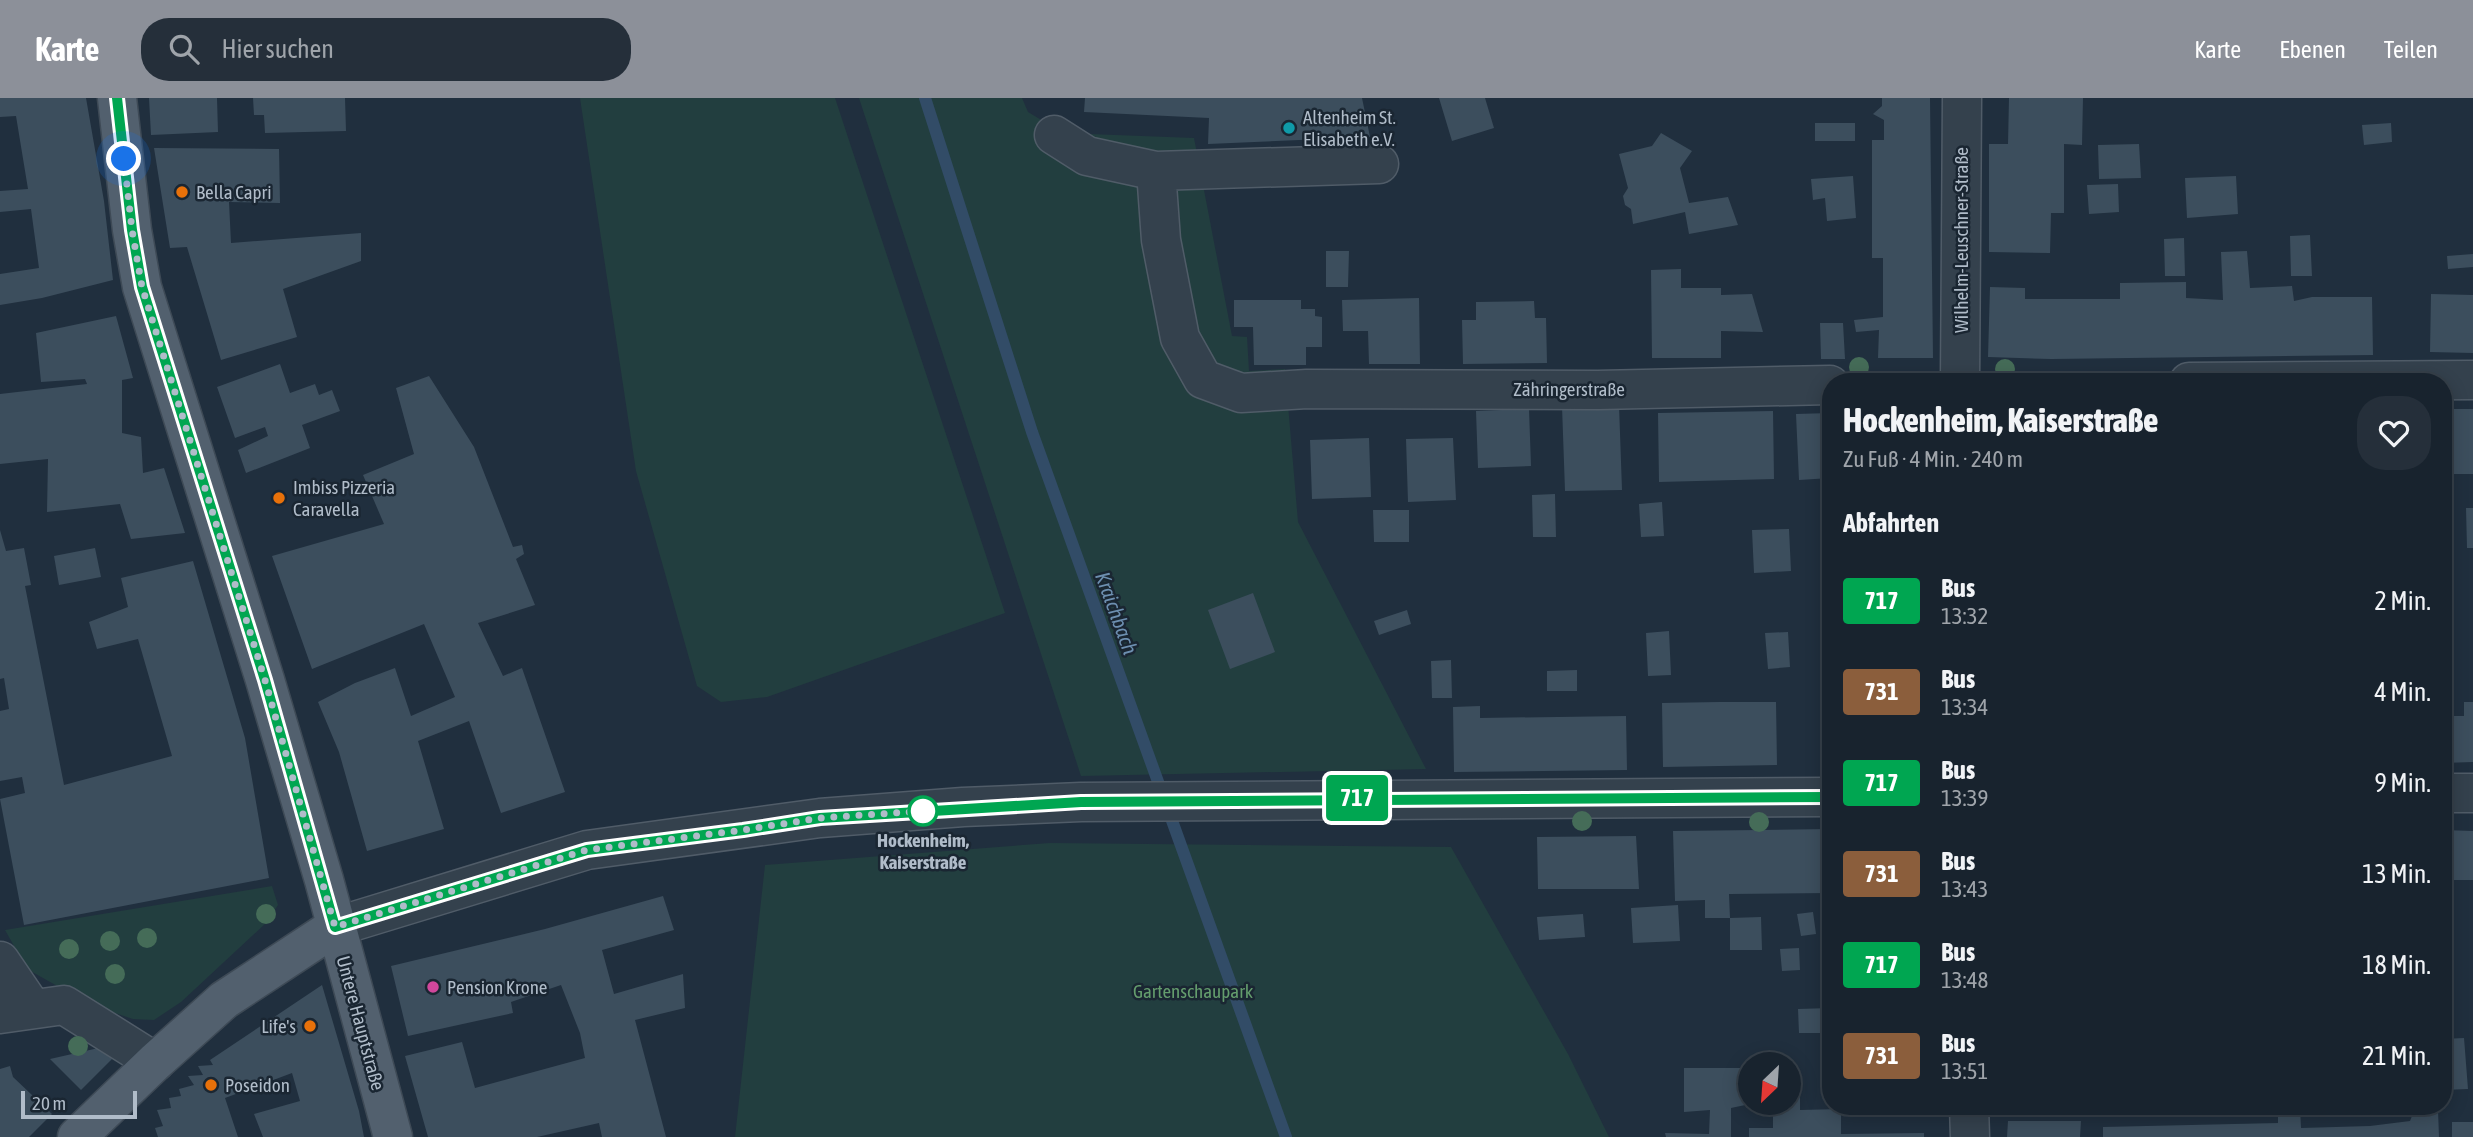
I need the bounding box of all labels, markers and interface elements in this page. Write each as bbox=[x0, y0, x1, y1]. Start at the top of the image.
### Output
search box bbox=[141, 18, 631, 81]
text: Karte bbox=[35, 30, 99, 68]
icon: search bbox=[165, 30, 203, 68]
text: Hier suchen bbox=[221, 34, 334, 64]
text: Karte bbox=[2194, 36, 2241, 63]
text: Ebenen bbox=[2279, 36, 2346, 63]
text: Teilen bbox=[2384, 36, 2438, 63]
place label: Altenheim St. Elisabeth e.V. bbox=[1303, 106, 1396, 150]
marker: Altenheim St. Elisabeth e.V. bbox=[1281, 120, 1297, 136]
your location bbox=[106, 141, 141, 176]
street label: Wilhelm-Leuschner-Straße bbox=[1950, 147, 1972, 333]
place label: Bella Capri bbox=[196, 181, 272, 203]
marker: Bella Capri bbox=[174, 184, 190, 200]
street label: Zähringerstraße bbox=[1513, 378, 1625, 400]
button: heart bbox=[2357, 396, 2431, 470]
text: Hockenheim, Kaiserstraße bbox=[1843, 401, 2158, 439]
text: Zu Fuß · 4 Min. · 240 m bbox=[1843, 446, 2023, 472]
place label: Imbiss Pizzeria Caravella bbox=[293, 476, 395, 520]
marker: Imbiss Pizzeria Caravella bbox=[271, 490, 287, 506]
text: Abfahrten bbox=[1843, 508, 1939, 538]
water label: Kraichbach bbox=[1091, 568, 1143, 658]
text: Bus bbox=[1941, 573, 1975, 603]
text: 2 Min. bbox=[2375, 586, 2431, 616]
text: 717 bbox=[1865, 587, 1898, 614]
text: 13:32 bbox=[1941, 603, 1988, 629]
text: Bus bbox=[1941, 664, 1975, 694]
text: 4 Min. bbox=[2375, 677, 2431, 707]
text: 731 bbox=[1865, 678, 1898, 705]
text: 13:34 bbox=[1941, 694, 1988, 720]
text: Bus bbox=[1941, 755, 1975, 785]
text: 9 Min. bbox=[2375, 768, 2431, 798]
text: 717 bbox=[1865, 769, 1898, 796]
line badge: 717 bbox=[1317, 775, 1397, 821]
text: 717 bbox=[1340, 784, 1374, 811]
text: 13:39 bbox=[1941, 785, 1988, 811]
marker: Hockenheim, Kaiserstraße bbox=[908, 796, 938, 826]
place label: Hockenheim, Kaiserstraße bbox=[877, 829, 970, 873]
text: Bus bbox=[1941, 846, 1975, 876]
text: 13 Min. bbox=[2362, 859, 2431, 889]
text: 731 bbox=[1865, 860, 1898, 887]
text: 13:43 bbox=[1941, 876, 1988, 902]
text: Bus bbox=[1941, 937, 1975, 967]
text: 18 Min. bbox=[2362, 950, 2431, 980]
text: 717 bbox=[1865, 951, 1898, 978]
street label: Untere Hauptstraße bbox=[332, 953, 390, 1093]
text: 13:48 bbox=[1941, 967, 1988, 993]
place label: Pension Krone bbox=[447, 976, 547, 998]
marker: Pension Krone bbox=[425, 979, 441, 995]
park label: Gartenschaupark bbox=[1133, 980, 1254, 1002]
place label: Life's bbox=[261, 1015, 296, 1037]
marker: Life's bbox=[302, 1018, 318, 1034]
text: Bus bbox=[1941, 1028, 1975, 1058]
text: 21 Min. bbox=[2362, 1041, 2431, 1071]
text: 731 bbox=[1865, 1042, 1898, 1069]
north arrow bbox=[1738, 1052, 1801, 1115]
map controls bbox=[1738, 1052, 1801, 1115]
text: 13:51 bbox=[1941, 1058, 1988, 1084]
place label: Poseidon bbox=[225, 1074, 290, 1096]
marker: Poseidon bbox=[203, 1077, 219, 1093]
scale bar bbox=[21, 1088, 136, 1120]
text: 20 m bbox=[32, 1092, 66, 1114]

